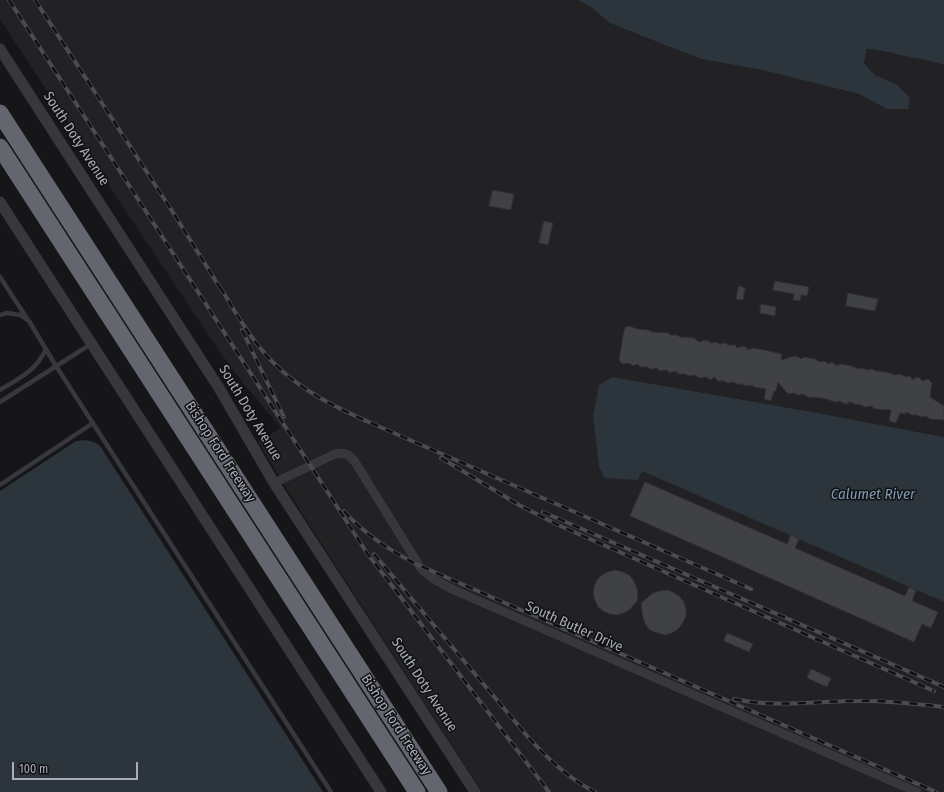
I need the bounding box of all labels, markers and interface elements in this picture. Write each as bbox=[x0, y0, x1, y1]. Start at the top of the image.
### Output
street label: South Doty Avenue bbox=[39, 89, 113, 189]
street label: South Doty Avenue bbox=[215, 362, 285, 464]
street label: Bishop Ford Freeway bbox=[181, 398, 259, 506]
water label: Calumet River bbox=[831, 486, 915, 504]
street label: South Butler Drive bbox=[523, 598, 625, 656]
street label: South Doty Avenue bbox=[387, 635, 461, 735]
street label: Bishop Ford Freeway bbox=[357, 671, 435, 779]
scale bar bbox=[14, 754, 140, 780]
text: 100 m bbox=[19, 762, 48, 776]

